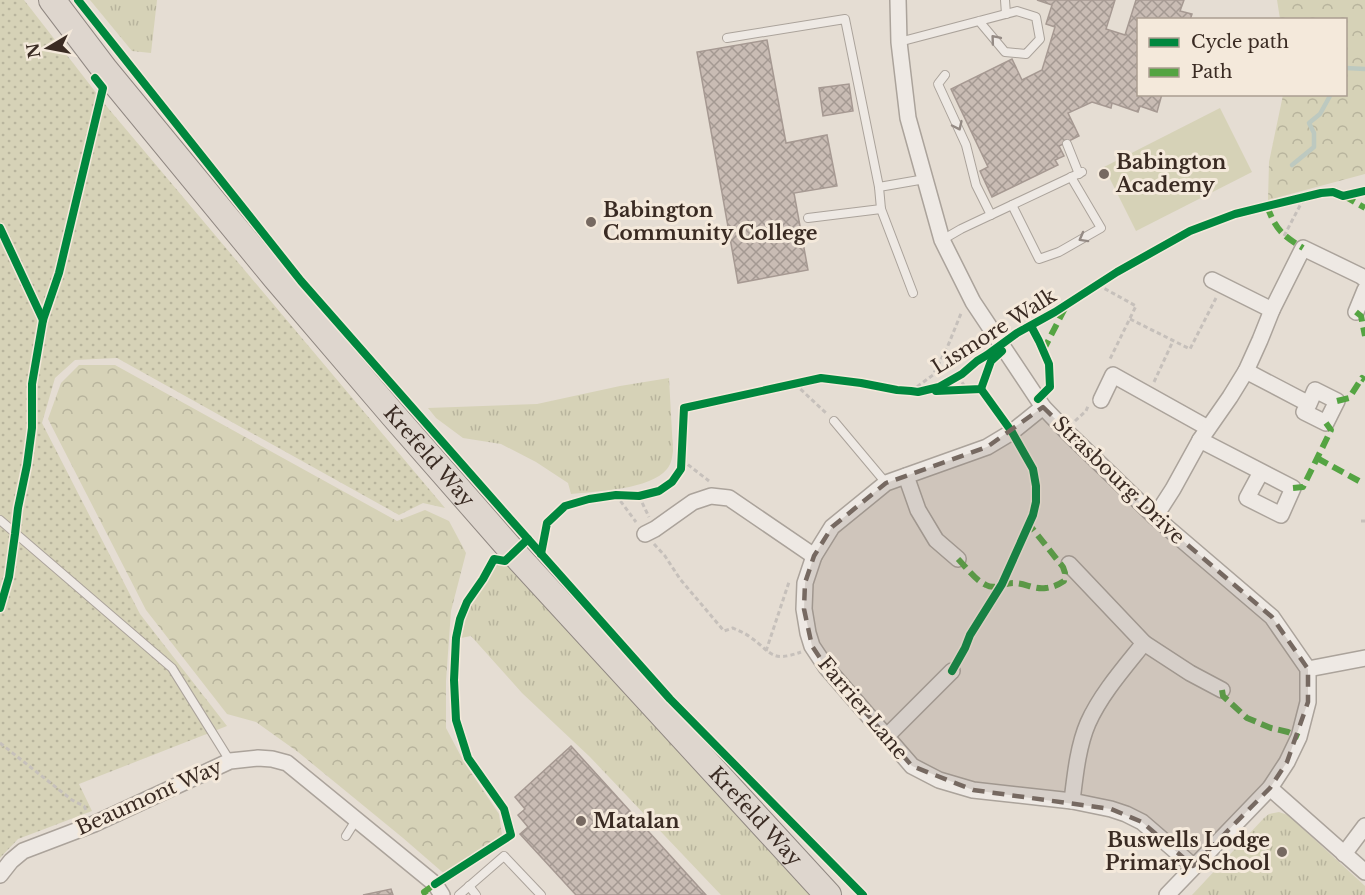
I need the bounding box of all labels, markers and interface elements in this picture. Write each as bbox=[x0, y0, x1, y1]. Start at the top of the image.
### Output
north arrow bbox=[18, 18, 78, 78]
legend bbox=[1137, 18, 1347, 96]
text: Cycle path bbox=[1191, 31, 1289, 53]
one-way arrow bbox=[991, 35, 1002, 46]
text: N bbox=[22, 41, 44, 60]
text: Path bbox=[1191, 61, 1232, 83]
one-way arrow bbox=[950, 120, 962, 131]
place label: Babington Academy bbox=[1115, 150, 1227, 197]
marker: Babington Academy bbox=[1097, 167, 1111, 181]
place label: Babington Community College bbox=[603, 198, 817, 245]
marker: Babington Community College bbox=[584, 215, 598, 229]
one-way arrow bbox=[1079, 231, 1090, 242]
street label: Lismore Walk bbox=[927, 283, 1061, 379]
street label: Krefeld Way bbox=[379, 401, 480, 512]
street label: Strasbourg Drive bbox=[1048, 411, 1190, 549]
street label: Farrier Lane bbox=[813, 652, 913, 764]
street label: Beaumont Way bbox=[72, 754, 226, 840]
street label: Krefeld Way bbox=[704, 762, 807, 871]
place label: Matalan bbox=[593, 809, 680, 833]
marker: Matalan bbox=[574, 814, 588, 828]
place label: Buswells Lodge Primary School bbox=[1105, 828, 1270, 875]
marker: Buswells Lodge Primary School bbox=[1275, 845, 1289, 859]

